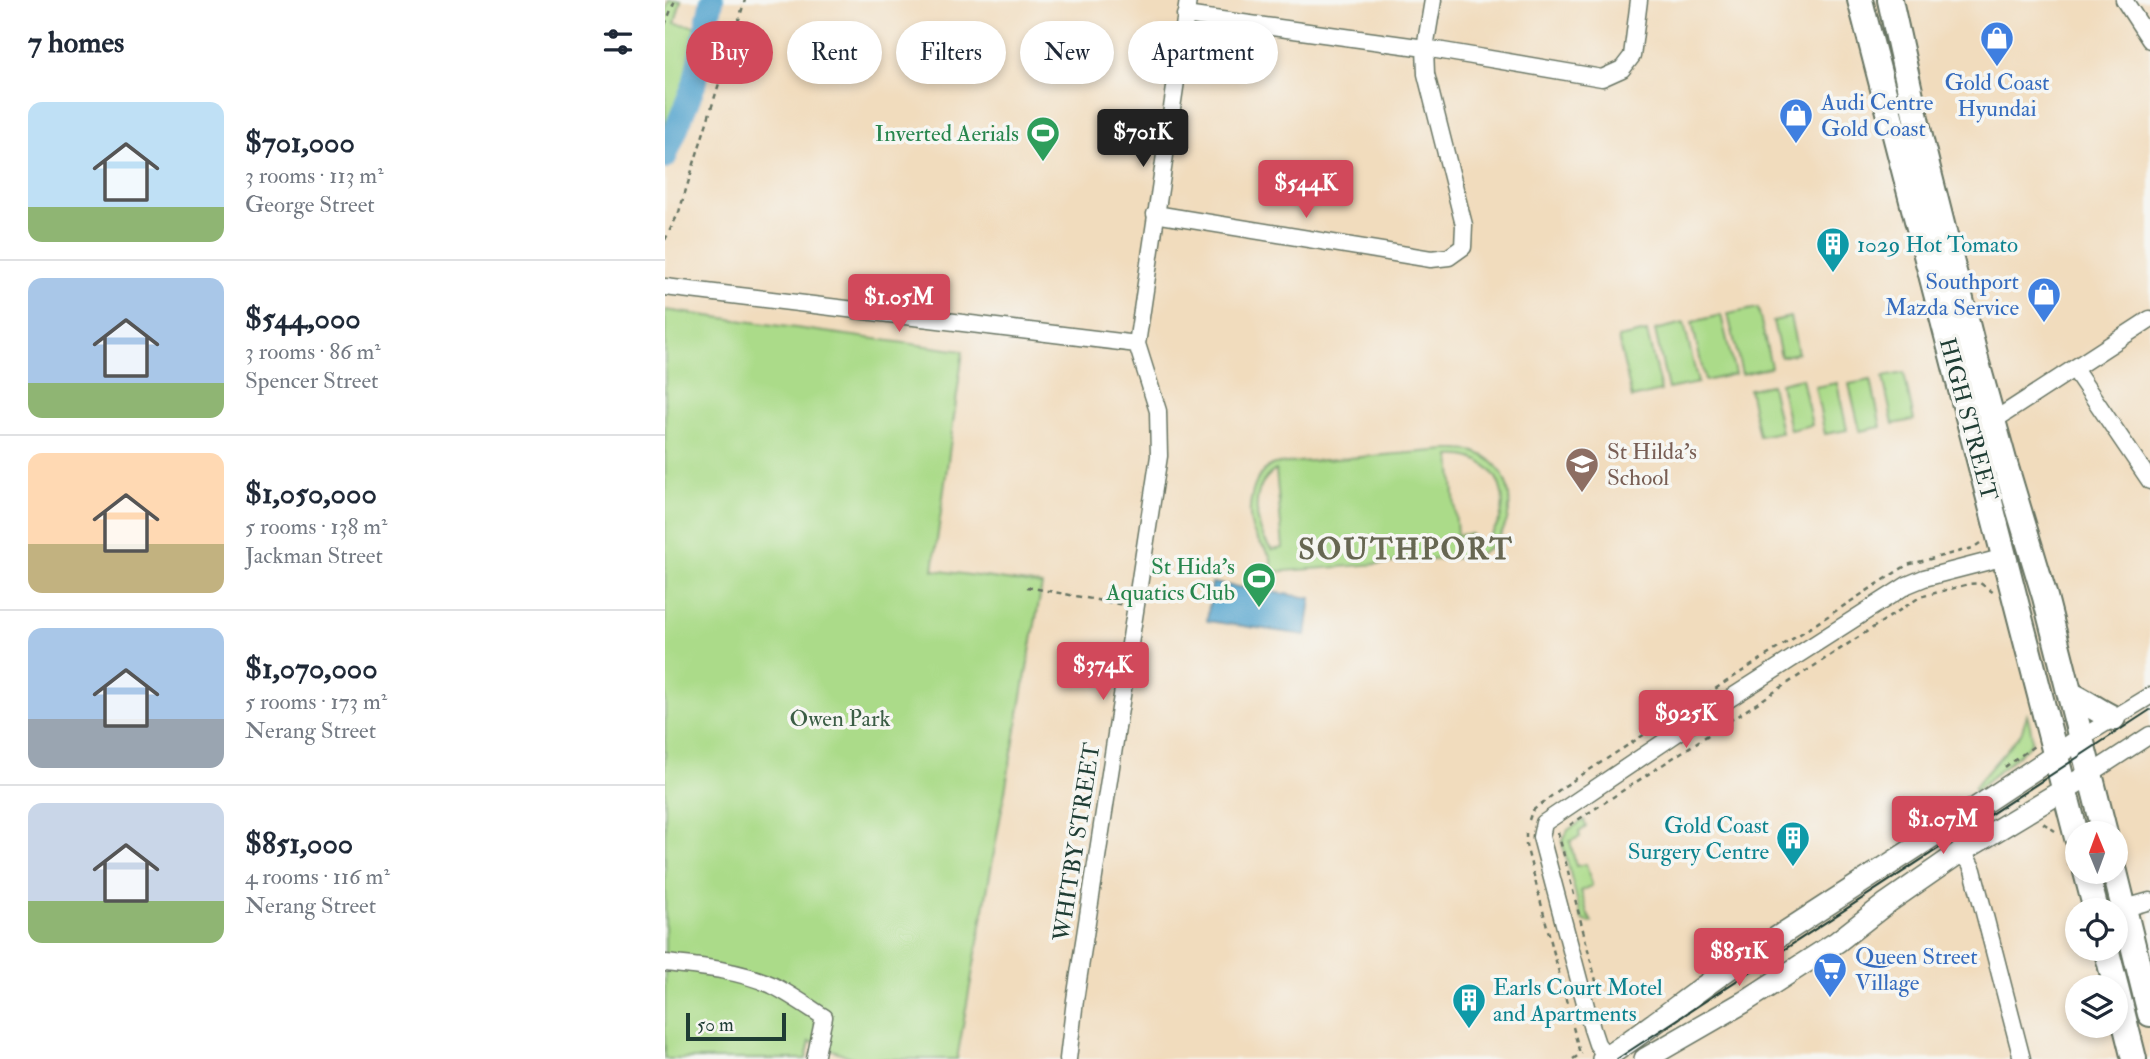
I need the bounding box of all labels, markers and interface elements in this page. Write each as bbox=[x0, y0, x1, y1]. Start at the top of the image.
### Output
shop icon: Gold Coast Hyundai bbox=[1978, 19, 2016, 68]
chip: Buy bbox=[686, 21, 773, 84]
chip: Rent bbox=[787, 21, 882, 84]
chip: Filters bbox=[896, 21, 1006, 84]
chip: New bbox=[1020, 21, 1114, 84]
chip: Apartment bbox=[1128, 21, 1278, 84]
icon: filters bbox=[599, 23, 637, 61]
text: 7 homes bbox=[28, 24, 124, 61]
place label: Gold Coast Hyundai bbox=[1945, 68, 2049, 123]
place label: Audi Centre Gold Coast bbox=[1820, 88, 1934, 143]
shop icon: Audi Centre Gold Coast bbox=[1777, 96, 1815, 145]
pin: $701K bbox=[1094, 110, 1192, 169]
sports icon: Inverted Aerials bbox=[1024, 114, 1062, 163]
text: $701K bbox=[1113, 117, 1173, 146]
place label: Inverted Aerials bbox=[875, 119, 1019, 148]
text: $701,000 bbox=[245, 124, 355, 161]
icon: home bbox=[84, 130, 168, 214]
pin: $544K bbox=[1257, 160, 1355, 220]
text: 3 rooms · 113 m² bbox=[245, 161, 384, 190]
text: $544K bbox=[1274, 168, 1338, 197]
text: George Street bbox=[245, 190, 375, 219]
building icon: 1029 Hot Tomato bbox=[1814, 225, 1852, 274]
place label: 1029 Hot Tomato bbox=[1857, 230, 2018, 259]
place label: Southport Mazda Service bbox=[1885, 267, 2019, 322]
pin: $1.05M bbox=[842, 274, 956, 334]
shop icon: Southport Mazda Service bbox=[2025, 275, 2063, 324]
text: $1.05M bbox=[864, 282, 934, 311]
text: $544,000 bbox=[245, 300, 361, 337]
icon: home bbox=[84, 306, 168, 390]
street label: HIGH STREET bbox=[1933, 334, 2004, 504]
text: 3 rooms · 86 m² bbox=[245, 337, 381, 366]
text: Spencer Street bbox=[245, 366, 379, 395]
place label: St Hilda's School bbox=[1607, 437, 1697, 492]
school or university icon: St Hilda's School bbox=[1563, 445, 1601, 494]
text: $1,050,000 bbox=[245, 475, 377, 512]
icon: home bbox=[84, 481, 168, 565]
text: 5 rooms · 138 m² bbox=[245, 512, 388, 541]
district label: SOUTHPORT bbox=[1298, 531, 1514, 568]
text: Jackman Street bbox=[245, 541, 383, 570]
place label: St Hida's Aquatics Club bbox=[1105, 552, 1235, 607]
sports icon: St Hida's Aquatics Club bbox=[1240, 560, 1278, 609]
pin: $374K bbox=[1054, 642, 1152, 702]
text: $1,070,000 bbox=[245, 650, 378, 687]
text: $374K bbox=[1073, 650, 1133, 679]
icon: home bbox=[84, 656, 168, 740]
text: 5 rooms · 173 m² bbox=[245, 687, 387, 716]
pin: $925K bbox=[1637, 690, 1735, 750]
text: $925K bbox=[1655, 698, 1717, 727]
park label: Owen Park bbox=[790, 704, 890, 733]
text: Nerang Street bbox=[245, 716, 376, 745]
street label: WHITBY STREET bbox=[1046, 741, 1107, 944]
pin: $1.07M bbox=[1886, 796, 2000, 856]
text: $1.07M bbox=[1908, 804, 1978, 833]
place label: Gold Coast Surgery Centre bbox=[1628, 811, 1769, 866]
building icon: Gold Coast Surgery Centre bbox=[1774, 819, 1812, 868]
north arrow bbox=[2065, 821, 2128, 884]
map controls bbox=[2065, 821, 2128, 1038]
text: $851,000 bbox=[245, 825, 353, 862]
icon: home bbox=[84, 831, 168, 915]
text: 4 rooms · 116 m² bbox=[245, 862, 390, 891]
text: Nerang Street bbox=[245, 891, 376, 920]
button: locate bbox=[2065, 898, 2128, 961]
pin: $851K bbox=[1690, 928, 1788, 988]
text: $851K bbox=[1710, 936, 1768, 965]
place label: Queen Street Village bbox=[1855, 942, 1978, 997]
supermarket icon: Queen Street Village bbox=[1811, 950, 1849, 999]
place label: Earls Court Motel and Apartments bbox=[1493, 973, 1663, 1029]
button: layers bbox=[2065, 975, 2128, 1038]
building icon: Earls Court Motel and Apartments bbox=[1450, 981, 1488, 1030]
scale bar bbox=[686, 1010, 786, 1042]
text: 50 m bbox=[697, 1013, 734, 1037]

